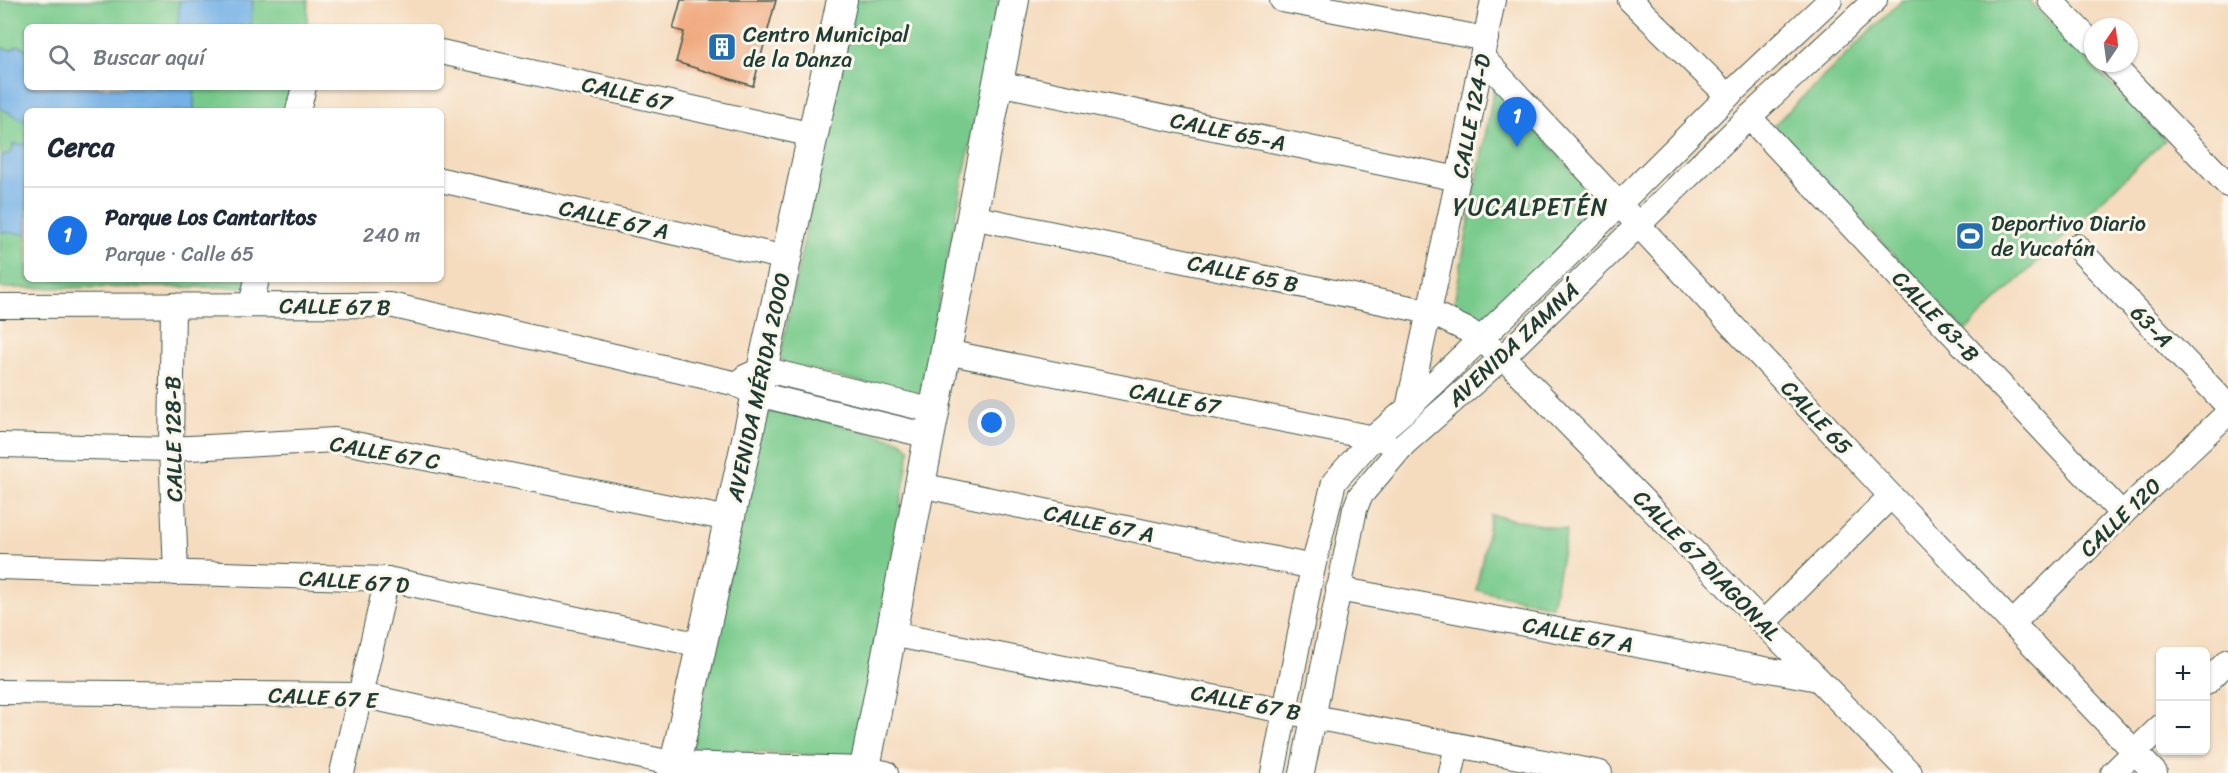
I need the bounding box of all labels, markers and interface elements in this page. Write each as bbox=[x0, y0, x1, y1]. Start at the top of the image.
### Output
place label: Centro Municipal de la Danza bbox=[743, 15, 910, 79]
north arrow bbox=[2084, 18, 2138, 72]
search box bbox=[24, 24, 444, 90]
building icon: Centro Municipal de la Danza bbox=[706, 31, 738, 63]
text: Buscar aquí bbox=[93, 38, 205, 77]
icon: search bbox=[45, 41, 78, 74]
street label: CALLE 124-D bbox=[1440, 50, 1503, 181]
street label: CALLE 67 bbox=[578, 64, 677, 123]
pin: 1 bbox=[1498, 98, 1537, 147]
street label: CALLE 65-A bbox=[1167, 100, 1289, 163]
text: Cerca bbox=[48, 124, 114, 170]
district label: YUCALPETÉN bbox=[1453, 186, 1609, 228]
street label: CALLE 67 A bbox=[555, 188, 673, 251]
text: Parque Los Cantaritos bbox=[105, 198, 317, 237]
place label: Deportivo Diario de Yucatán bbox=[1991, 204, 2146, 268]
text: 1 bbox=[63, 218, 72, 253]
text: 240 m bbox=[363, 218, 420, 253]
sports icon: Deportivo Diario de Yucatán bbox=[1954, 220, 1986, 252]
text: Parque · Calle 65 bbox=[105, 237, 254, 272]
street label: CALLE 65 B bbox=[1184, 243, 1302, 304]
street label: CALLE 63-B bbox=[1882, 261, 1989, 372]
street label: AVENIDA MÉRIDA 2000 bbox=[715, 269, 802, 506]
street label: AVENIDA ZAMNÁ bbox=[1437, 270, 1591, 417]
street label: CALLE 67 B bbox=[279, 286, 391, 327]
street label: 63-A bbox=[2121, 295, 2183, 358]
street label: CALLE 65 bbox=[1771, 370, 1862, 464]
street label: CALLE 67 bbox=[1126, 371, 1225, 427]
street label: CALLE 128-B bbox=[153, 376, 194, 502]
your location bbox=[977, 408, 1006, 437]
street label: CALLE 67 C bbox=[327, 424, 443, 481]
street label: CALLE 120 bbox=[2070, 468, 2171, 567]
street label: CALLE 67 DIAGONAL bbox=[1623, 480, 1791, 651]
street label: CALLE 67 A bbox=[1040, 493, 1157, 554]
street label: CALLE 67 D bbox=[298, 558, 411, 605]
street label: CALLE 67 A bbox=[1519, 605, 1636, 664]
map controls bbox=[2156, 647, 2210, 755]
button: + bbox=[2156, 647, 2210, 701]
street label: CALLE 67 B bbox=[1188, 673, 1304, 732]
street label: CALLE 67 E bbox=[267, 675, 380, 720]
button: − bbox=[2156, 701, 2210, 755]

